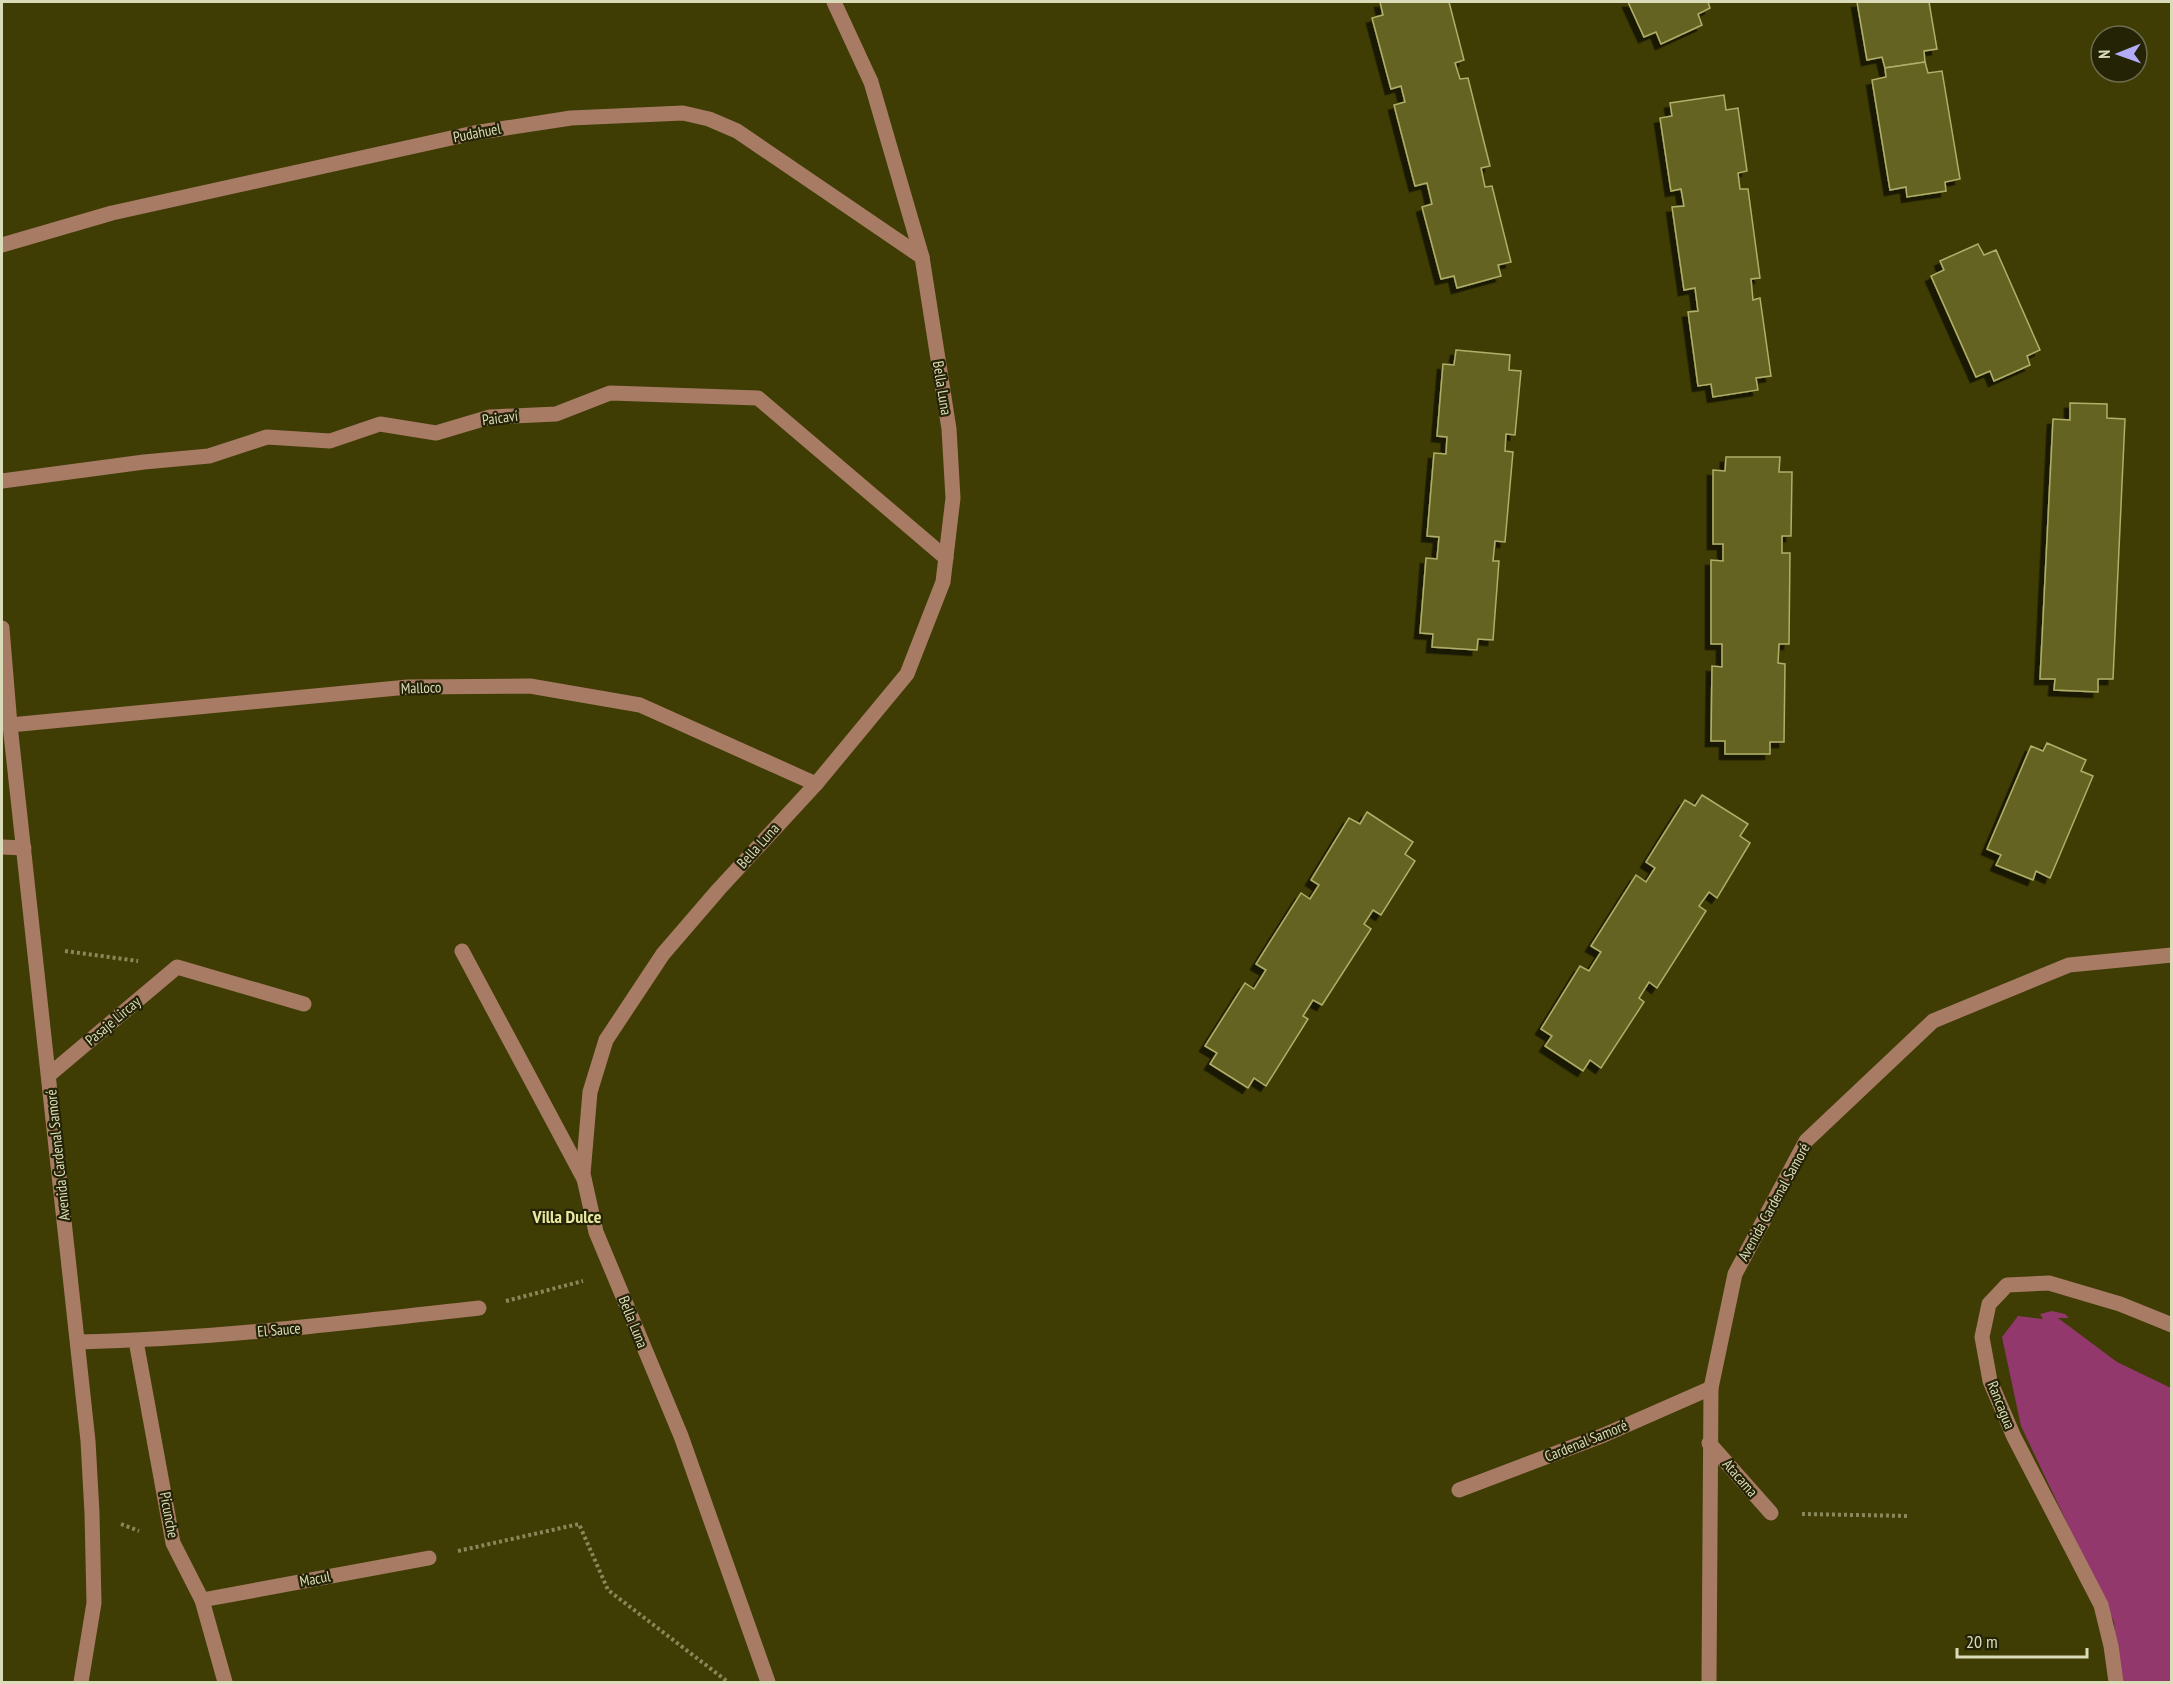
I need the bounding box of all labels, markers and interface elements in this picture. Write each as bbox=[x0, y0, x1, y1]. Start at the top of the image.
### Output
north arrow bbox=[2089, 24, 2149, 84]
text: N bbox=[2094, 50, 2114, 59]
street label: Pudahuel bbox=[451, 118, 503, 146]
street label: Bella Luna bbox=[929, 359, 956, 416]
street label: Paicaví bbox=[481, 406, 520, 429]
street label: Malloco bbox=[400, 677, 442, 698]
street label: Bella Luna bbox=[732, 819, 783, 872]
street label: Pasaje Lircay bbox=[81, 992, 145, 1049]
street label: Avenida Cardenal Samoré bbox=[41, 1088, 74, 1222]
street label: Avenida Cardenal Samoré bbox=[1733, 1139, 1814, 1264]
district label: Villa Dulce bbox=[532, 1205, 602, 1228]
street label: Bella Luna bbox=[614, 1293, 652, 1351]
street label: El Sauce bbox=[257, 1318, 301, 1341]
street label: Rancagua bbox=[1983, 1378, 2020, 1432]
street label: Cardenal Samoré bbox=[1542, 1415, 1630, 1466]
street label: Atacama bbox=[1719, 1455, 1762, 1501]
street label: Picunche bbox=[156, 1490, 183, 1540]
street label: Macul bbox=[298, 1566, 332, 1591]
scale bar bbox=[1957, 1621, 2088, 1659]
text: 20 m bbox=[1966, 1630, 1998, 1653]

